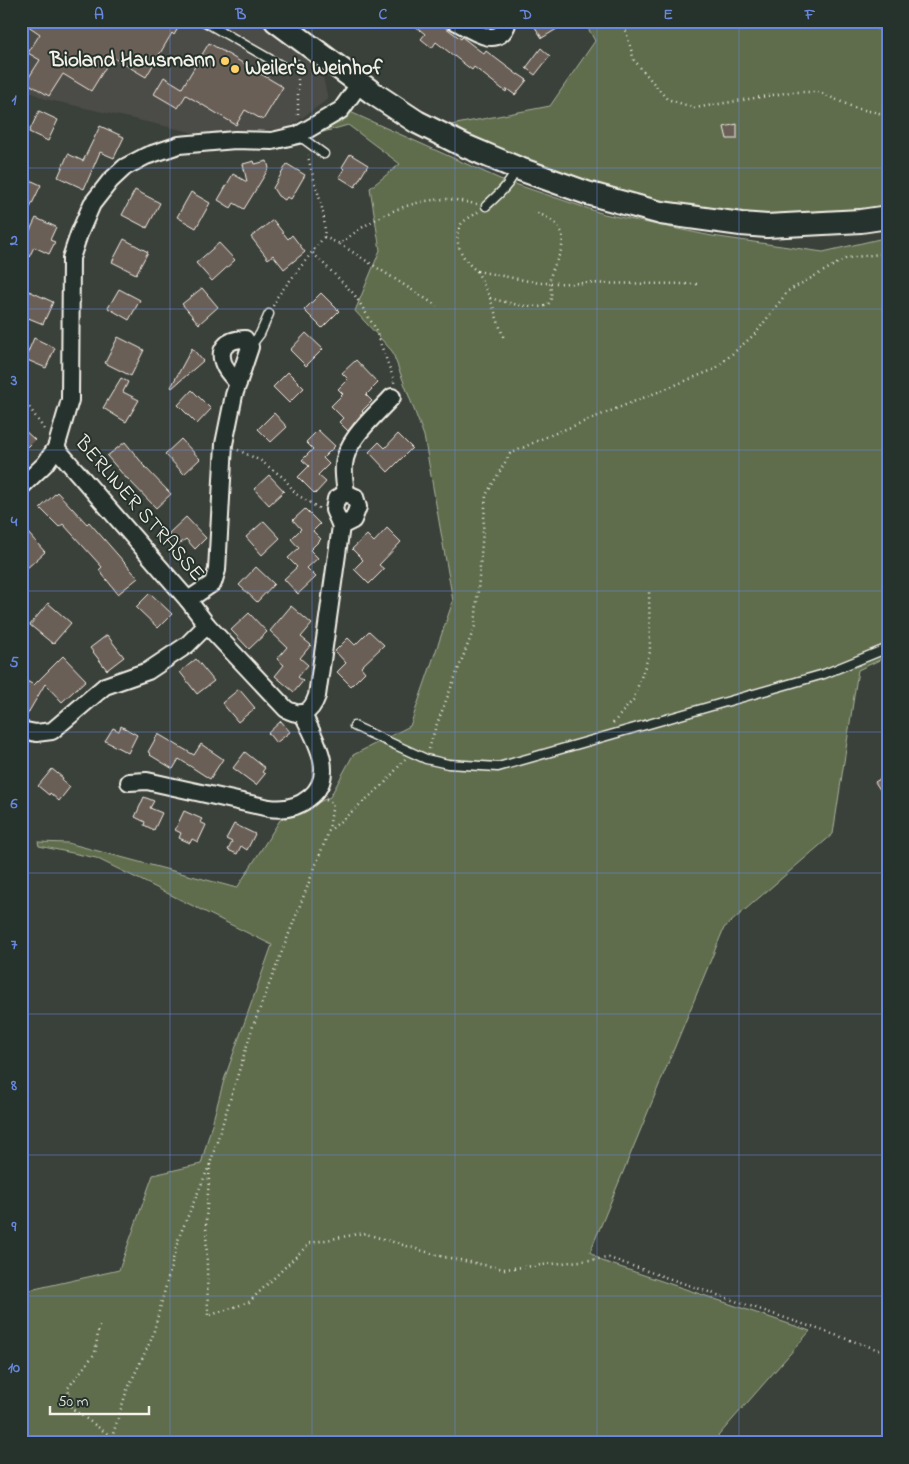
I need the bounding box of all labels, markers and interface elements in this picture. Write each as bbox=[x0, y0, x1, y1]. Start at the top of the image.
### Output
text: A bbox=[94, 3, 104, 27]
text: B bbox=[235, 3, 247, 27]
text: C bbox=[379, 3, 388, 27]
text: D bbox=[519, 3, 532, 27]
text: E bbox=[663, 3, 673, 27]
text: F bbox=[804, 3, 816, 27]
place label: Bioland Hausmann bbox=[49, 46, 215, 76]
place label: Weiler's Weinhof bbox=[245, 54, 384, 84]
marker: Bioland Hausmann bbox=[219, 55, 231, 67]
marker: Weiler's Weinhof bbox=[229, 63, 241, 75]
text: 1 bbox=[11, 88, 17, 112]
text: 2 bbox=[9, 229, 18, 253]
text: 3 bbox=[10, 369, 18, 393]
street label: BERLINER STRASSE bbox=[66, 429, 211, 589]
text: 4 bbox=[10, 510, 18, 534]
text: 5 bbox=[9, 651, 19, 675]
text: 6 bbox=[9, 792, 18, 816]
text: 7 bbox=[11, 933, 18, 957]
text: 8 bbox=[10, 1074, 17, 1098]
text: 9 bbox=[11, 1215, 17, 1239]
text: 10 bbox=[8, 1356, 20, 1380]
scale bar bbox=[50, 1384, 149, 1416]
text: 50 m bbox=[58, 1391, 89, 1413]

